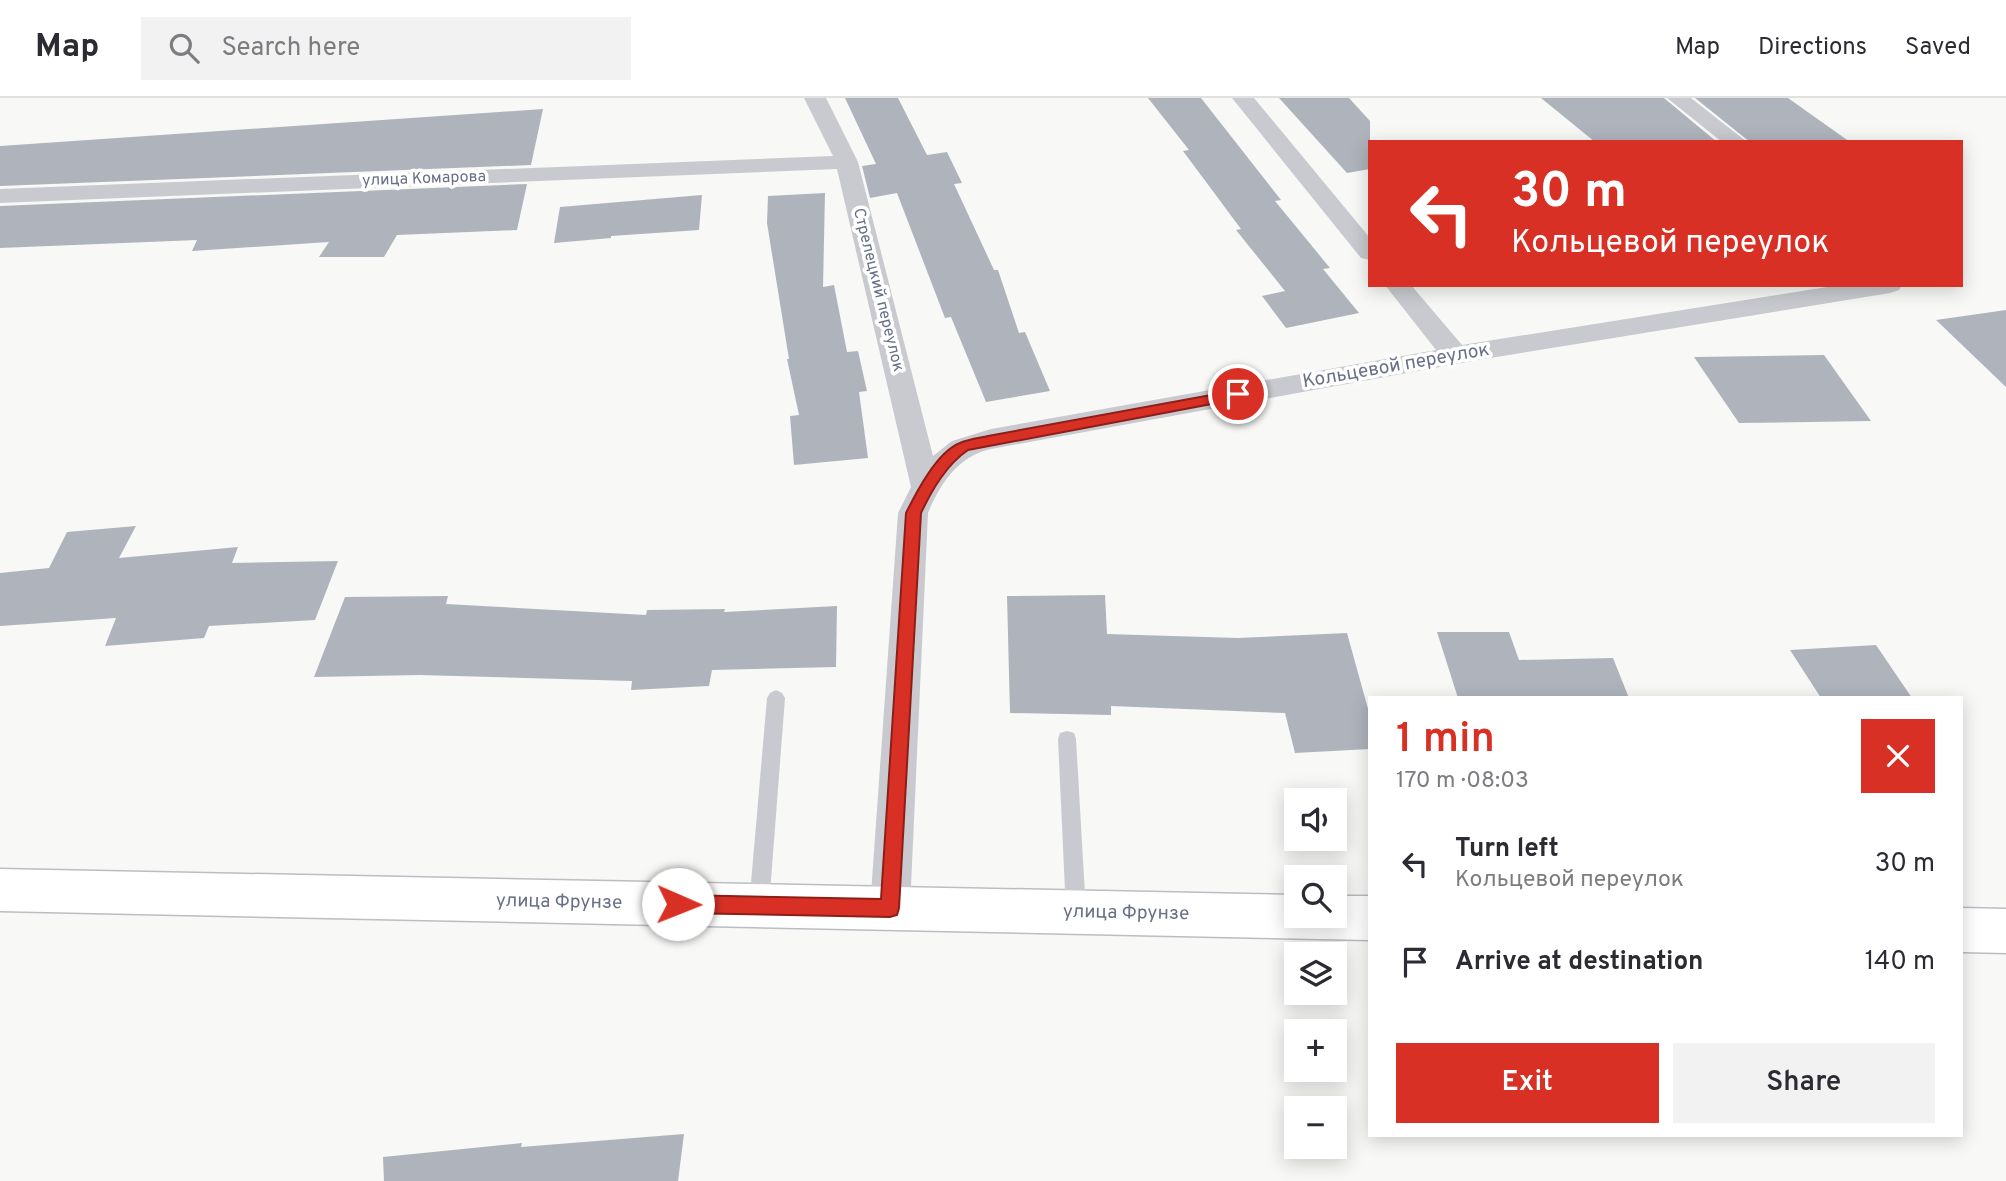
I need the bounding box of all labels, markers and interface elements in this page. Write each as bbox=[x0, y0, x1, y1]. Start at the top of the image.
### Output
search box bbox=[141, 17, 631, 80]
text: Map bbox=[35, 27, 99, 69]
icon: search bbox=[165, 29, 203, 67]
text: Search here bbox=[221, 32, 360, 65]
text: Map bbox=[1675, 33, 1720, 63]
text: Directions bbox=[1758, 33, 1867, 63]
text: Saved bbox=[1905, 33, 1971, 63]
text: 30 m bbox=[1511, 163, 1627, 225]
street label: улица Комарова bbox=[362, 167, 486, 191]
icon: left bbox=[1396, 168, 1487, 259]
street label: Стрелецкий переулок bbox=[848, 206, 908, 374]
text: Кольцевой переулок bbox=[1511, 224, 1830, 264]
street label: Кольцевой переулок bbox=[1301, 338, 1491, 394]
pin bbox=[1208, 364, 1268, 424]
icon: arrive bbox=[1219, 375, 1257, 413]
text: 1 min bbox=[1396, 714, 1495, 767]
button: close bbox=[1861, 719, 1935, 793]
text: 170 m · 08:03 bbox=[1396, 767, 1529, 796]
map controls bbox=[1284, 788, 1347, 1159]
button: sound bbox=[1284, 788, 1347, 851]
text: Turn left bbox=[1455, 833, 1559, 866]
icon: left bbox=[1396, 845, 1434, 883]
text: 30 m bbox=[1875, 848, 1935, 881]
button: search bbox=[1284, 865, 1347, 928]
text: Кольцевой переулок bbox=[1455, 866, 1684, 895]
position arrow bbox=[641, 867, 715, 941]
street label: улица Фрунзе bbox=[496, 889, 622, 915]
street label: улица Фрунзе bbox=[1063, 900, 1189, 926]
button: layers bbox=[1284, 942, 1347, 1005]
icon: arrive bbox=[1396, 943, 1434, 981]
text: Arrive at destination bbox=[1455, 946, 1703, 979]
text: 140 m bbox=[1865, 946, 1935, 979]
button: + bbox=[1284, 1019, 1347, 1082]
button: Exit bbox=[1396, 1043, 1659, 1123]
button: Share bbox=[1673, 1043, 1935, 1123]
button: − bbox=[1284, 1096, 1347, 1159]

